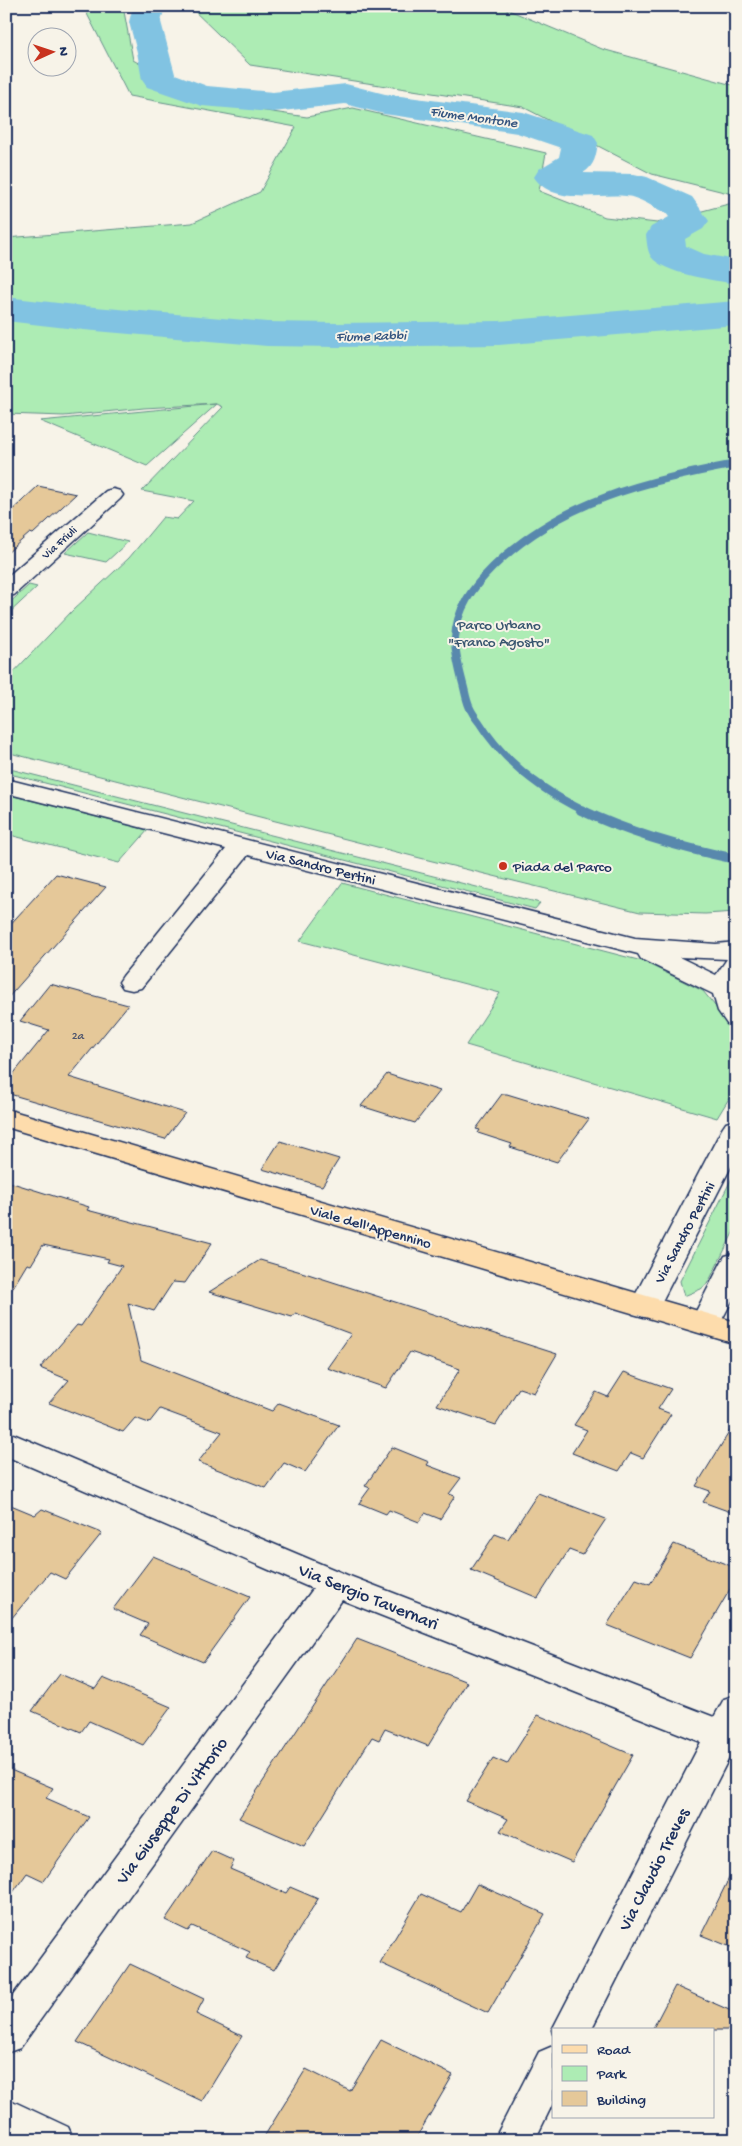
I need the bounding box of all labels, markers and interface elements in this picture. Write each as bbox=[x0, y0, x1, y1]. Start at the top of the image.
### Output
north arrow bbox=[28, 28, 78, 78]
text: N bbox=[54, 46, 71, 56]
water label: Fiume Montone bbox=[429, 104, 519, 133]
water label: Fiume Rabbi bbox=[336, 328, 408, 347]
street label: Via Friuli bbox=[39, 524, 81, 564]
park label: Parco Urbano "Franco Agosto" bbox=[448, 617, 550, 652]
street label: Via Sandro Pertini bbox=[263, 845, 377, 890]
place label: Piada del Parco bbox=[512, 859, 612, 877]
marker: Piada del Parco bbox=[497, 860, 509, 872]
house number: 2a bbox=[72, 1030, 85, 1044]
street label: Via Sandro Pertini bbox=[651, 1179, 720, 1288]
street label: Viale dell'Appennino bbox=[307, 1202, 433, 1254]
street label: Via Sergio Tavernari bbox=[294, 1560, 441, 1636]
street label: Via Giuseppe Di Vittorio bbox=[112, 1734, 233, 1890]
street label: Via Claudio Treves bbox=[615, 1804, 696, 1936]
legend bbox=[552, 2028, 714, 2118]
text: Road bbox=[597, 2042, 631, 2060]
text: Park bbox=[596, 2066, 627, 2084]
text: Building bbox=[596, 2092, 646, 2110]

